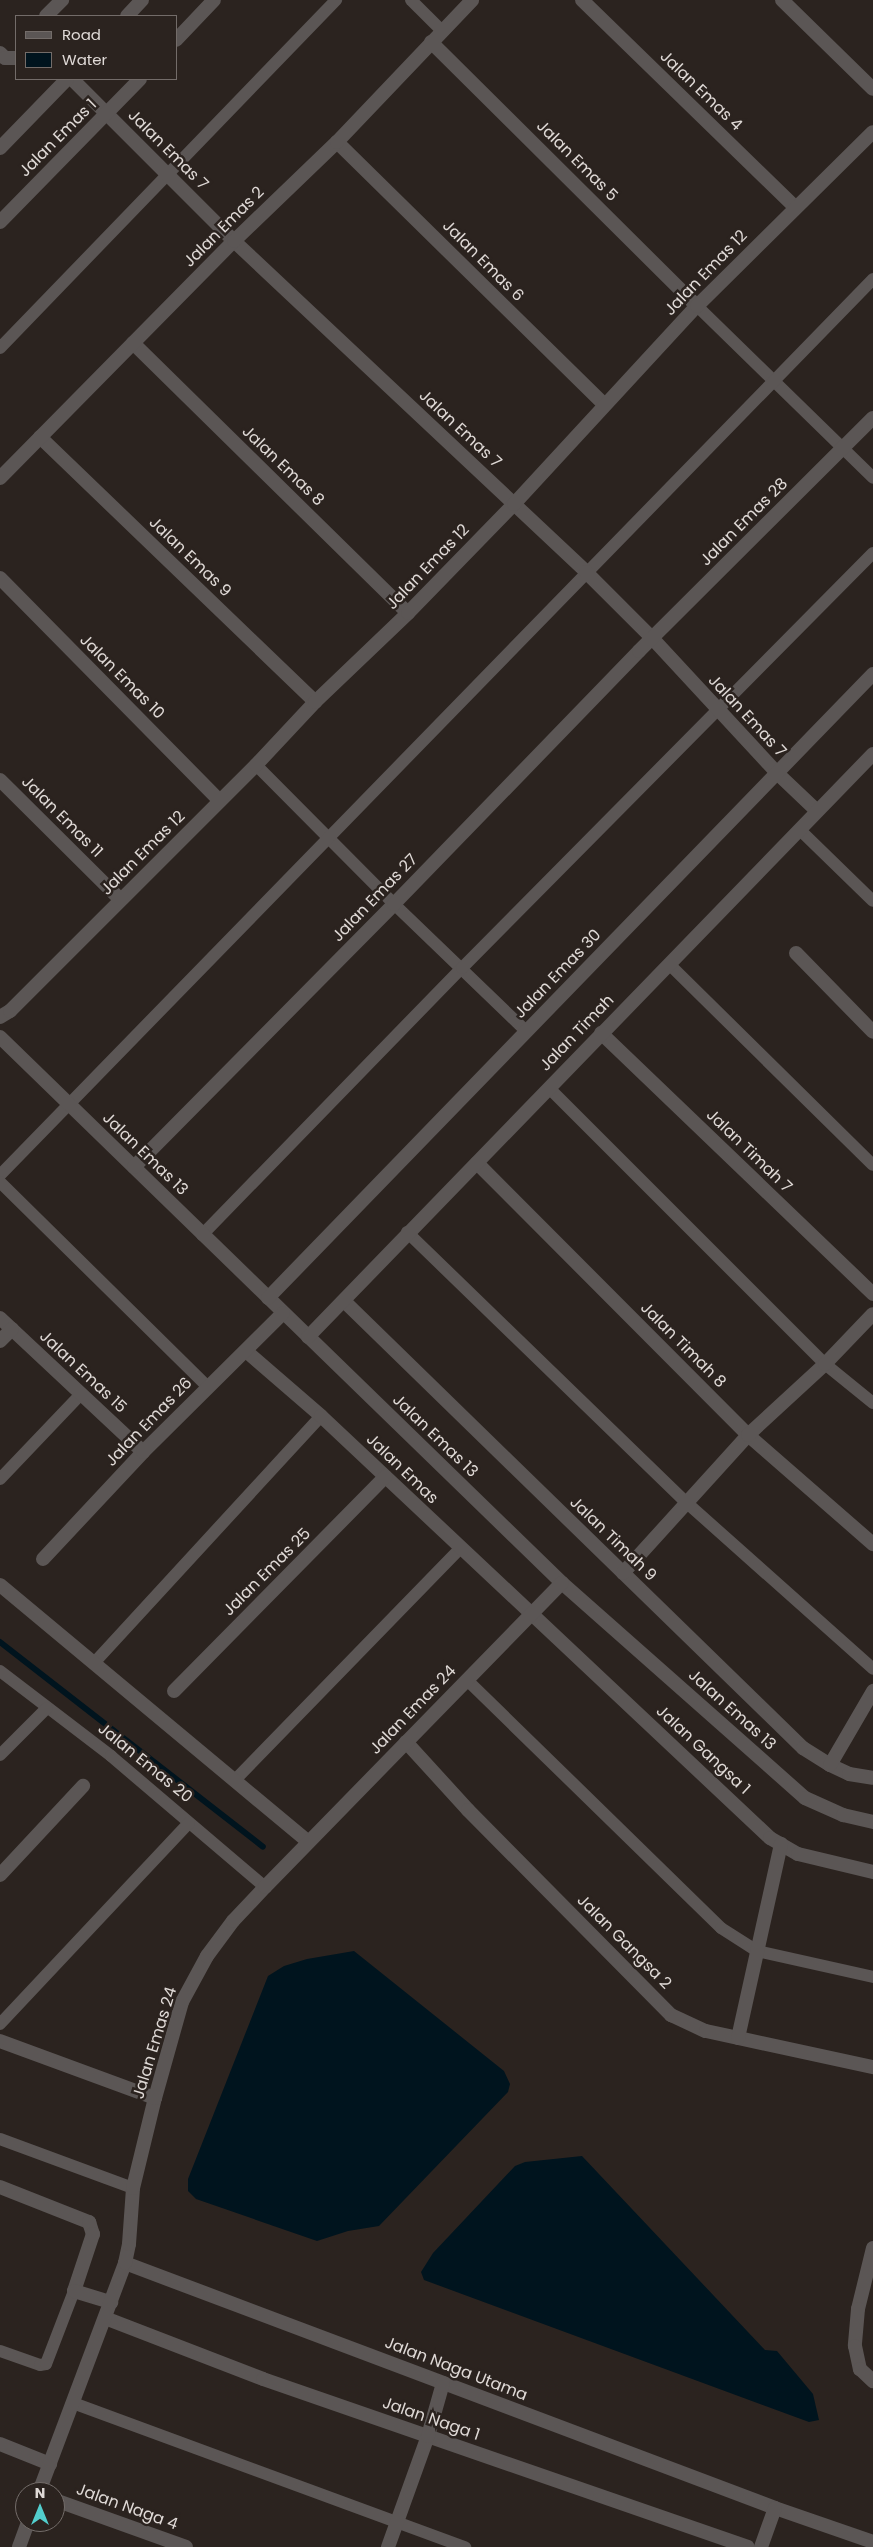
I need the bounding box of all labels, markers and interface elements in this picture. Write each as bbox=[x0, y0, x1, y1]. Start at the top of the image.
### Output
legend bbox=[15, 15, 178, 80]
text: Road bbox=[62, 24, 101, 45]
street label: Jalan Emas 4 bbox=[656, 47, 746, 135]
text: Water bbox=[62, 49, 107, 70]
street label: Jalan Emas 1 bbox=[15, 95, 101, 181]
street label: Jalan Emas 7 bbox=[124, 106, 212, 194]
street label: Jalan Emas 5 bbox=[532, 116, 622, 206]
street label: Jalan Emas 2 bbox=[180, 183, 268, 271]
street label: Jalan Emas 6 bbox=[438, 216, 528, 306]
street label: Jalan Emas 12 bbox=[661, 226, 751, 320]
street label: Jalan Emas 7 bbox=[415, 386, 505, 472]
street label: Jalan Emas 8 bbox=[238, 422, 328, 510]
street label: Jalan Emas 28 bbox=[696, 474, 792, 570]
street label: Jalan Emas 9 bbox=[145, 513, 235, 601]
street label: Jalan Emas 12 bbox=[383, 520, 473, 614]
street label: Jalan Emas 10 bbox=[76, 631, 168, 723]
street label: Jalan Emas 7 bbox=[704, 671, 790, 761]
street label: Jalan Emas 11 bbox=[17, 772, 107, 862]
street label: Jalan Emas 12 bbox=[97, 807, 189, 899]
street label: Jalan Emas 27 bbox=[328, 850, 422, 946]
street label: Jalan Emas 30 bbox=[511, 926, 605, 1022]
street label: Jalan Timah bbox=[536, 991, 618, 1075]
street label: Jalan Timah 7 bbox=[702, 1105, 796, 1197]
street label: Jalan Emas 13 bbox=[98, 1108, 192, 1200]
street label: Jalan Timah 8 bbox=[636, 1298, 730, 1392]
street label: Jalan Emas 15 bbox=[36, 1327, 130, 1417]
street label: Jalan Emas 26 bbox=[102, 1374, 196, 1470]
street label: Jalan Emas 13 bbox=[388, 1390, 482, 1482]
street label: Jalan Emas bbox=[362, 1430, 442, 1508]
street label: Jalan Timah 9 bbox=[566, 1493, 660, 1585]
street label: Jalan Emas 25 bbox=[219, 1524, 315, 1620]
street label: Jalan Emas 24 bbox=[366, 1662, 460, 1758]
street label: Jalan Emas 13 bbox=[684, 1666, 780, 1754]
street label: Jalan Gangsa 1 bbox=[652, 1702, 754, 1798]
street label: Jalan Emas 20 bbox=[94, 1719, 196, 1807]
street label: Jalan Gangsa 2 bbox=[573, 1891, 675, 1993]
street label: Jalan Emas 24 bbox=[129, 1985, 181, 2101]
street label: Jalan Naga Utama bbox=[382, 2333, 530, 2405]
street label: Jalan Naga 1 bbox=[380, 2393, 482, 2445]
street label: Jalan Naga 4 bbox=[74, 2480, 180, 2534]
north arrow bbox=[15, 2482, 65, 2532]
text: N bbox=[35, 2483, 45, 2503]

